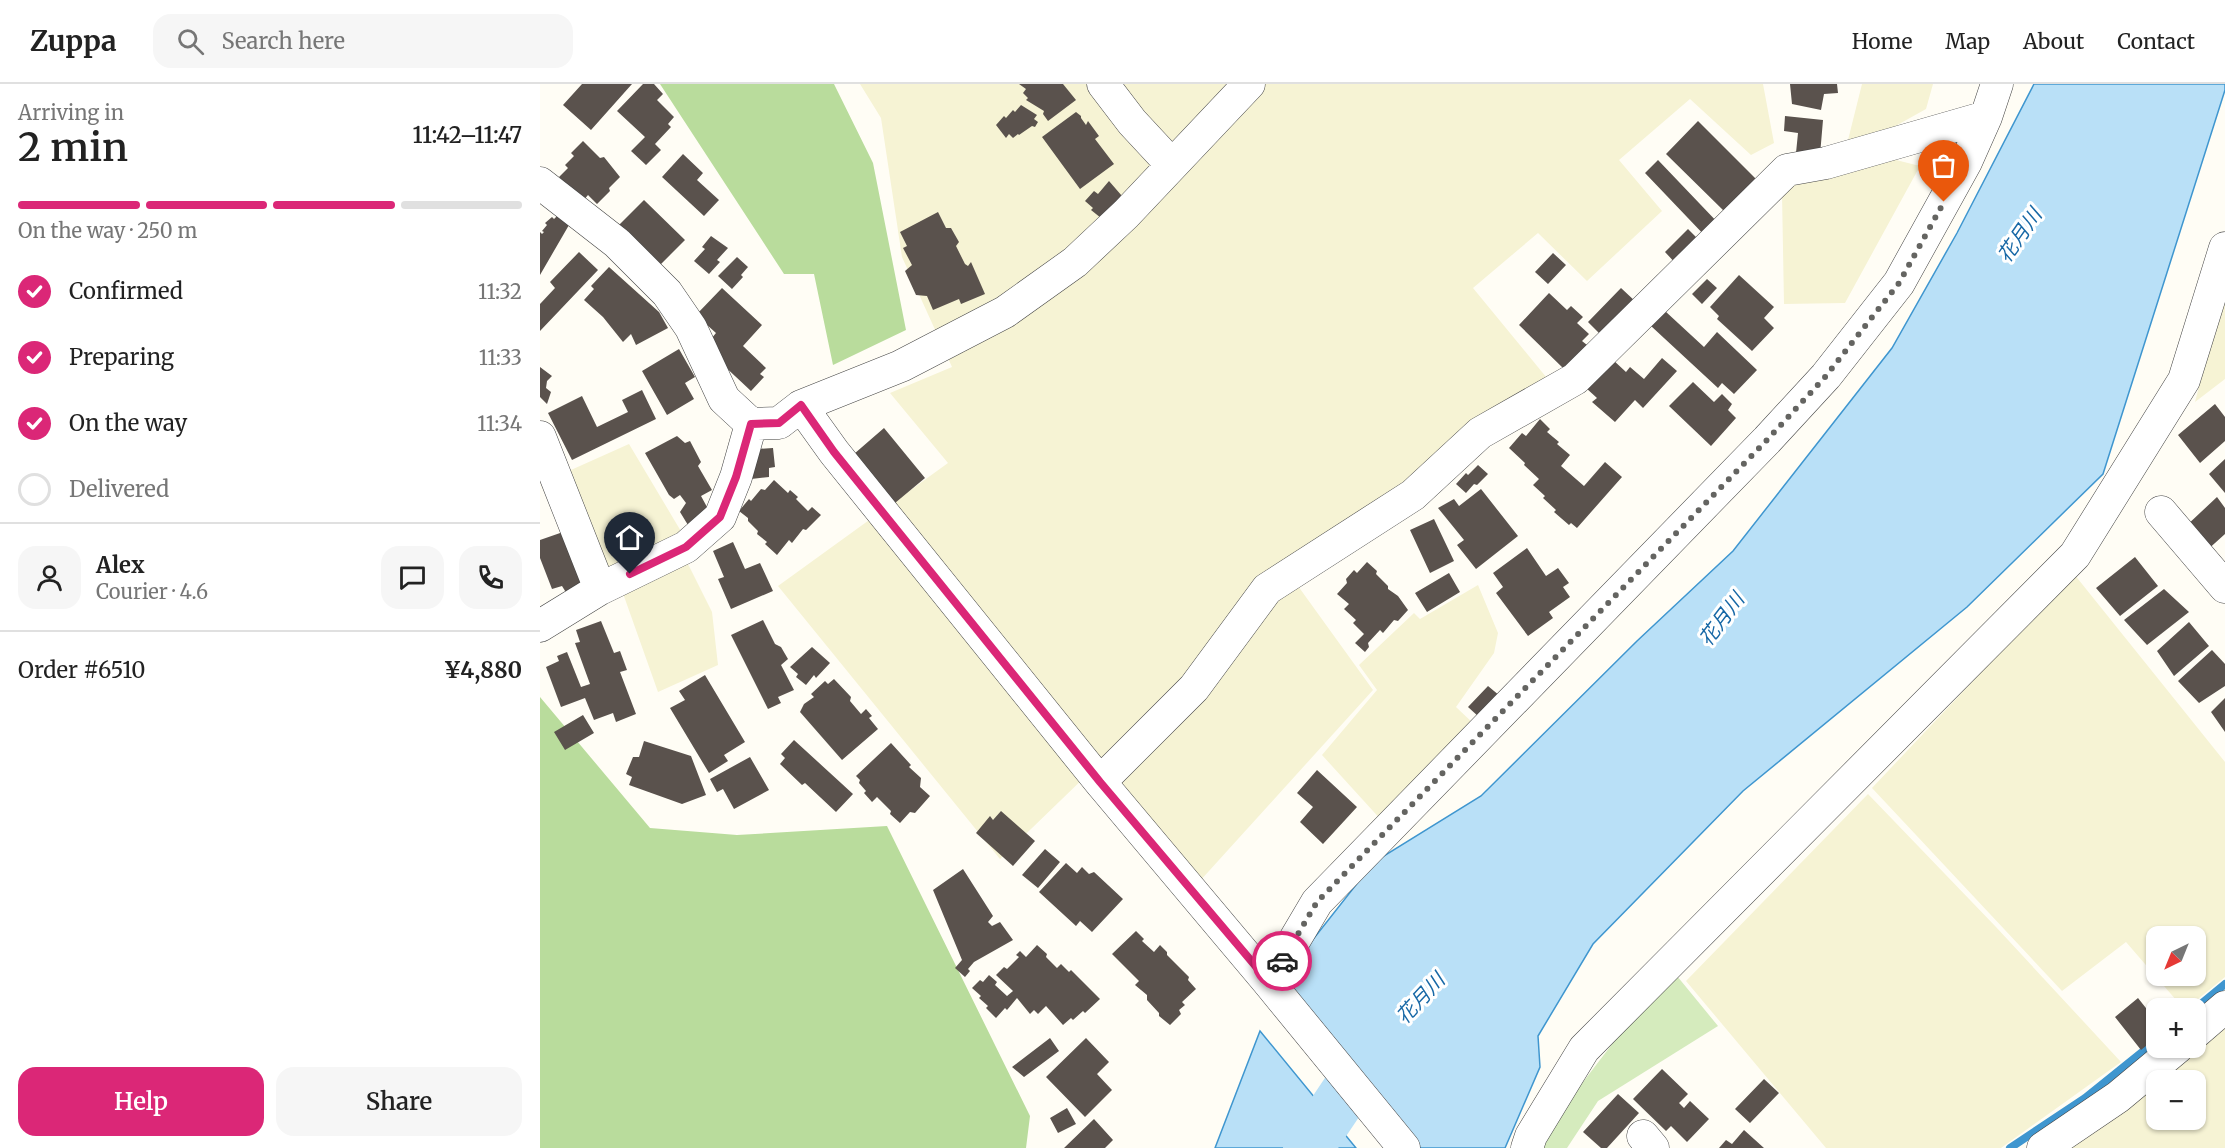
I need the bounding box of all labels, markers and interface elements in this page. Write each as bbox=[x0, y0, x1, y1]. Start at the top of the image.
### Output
search box bbox=[153, 14, 573, 68]
text: Zuppa bbox=[30, 23, 117, 59]
icon: search bbox=[174, 25, 207, 58]
text: Search here bbox=[222, 27, 345, 55]
text: Home bbox=[1852, 28, 1912, 55]
text: Map bbox=[1945, 28, 1990, 55]
text: About bbox=[2023, 28, 2084, 55]
text: Contact bbox=[2117, 28, 2195, 55]
text: Arriving in bbox=[18, 100, 124, 125]
text: 11:42–11:47 bbox=[413, 121, 522, 149]
text: 2 min bbox=[18, 123, 128, 172]
pin bbox=[1918, 140, 1969, 202]
icon: bag bbox=[1927, 149, 1960, 182]
water label: 花月川 bbox=[1992, 202, 2048, 267]
text: On the way · 250 m bbox=[18, 218, 197, 243]
icon: check bbox=[18, 275, 51, 308]
text: Confirmed bbox=[69, 277, 183, 305]
text: 11:32 bbox=[478, 279, 522, 304]
icon: check bbox=[18, 341, 51, 374]
text: Preparing bbox=[69, 343, 174, 371]
text: 11:33 bbox=[479, 345, 522, 370]
icon: check bbox=[18, 407, 51, 440]
text: On the way bbox=[69, 409, 187, 437]
text: 11:34 bbox=[477, 411, 522, 436]
text: Delivered bbox=[69, 475, 169, 503]
pin bbox=[604, 512, 655, 574]
icon: home bbox=[613, 521, 646, 554]
button: person bbox=[18, 546, 81, 609]
button: chat bbox=[381, 546, 444, 609]
button: phone bbox=[459, 546, 522, 609]
text: Alex bbox=[96, 551, 145, 579]
text: Courier · 4.6 bbox=[96, 579, 208, 604]
water label: 花月川 bbox=[1693, 586, 1750, 650]
text: Order #6510 bbox=[18, 656, 145, 684]
text: ¥4,880 bbox=[444, 656, 522, 684]
north arrow bbox=[2146, 926, 2206, 986]
map controls bbox=[2146, 926, 2206, 1130]
courier bbox=[1252, 931, 1312, 991]
icon: car bbox=[1266, 945, 1299, 978]
water label: 花月川 bbox=[1390, 966, 1451, 1028]
button: + bbox=[2146, 998, 2206, 1058]
button: Help bbox=[18, 1067, 264, 1136]
button: Share bbox=[276, 1067, 522, 1136]
button: − bbox=[2146, 1070, 2206, 1130]

